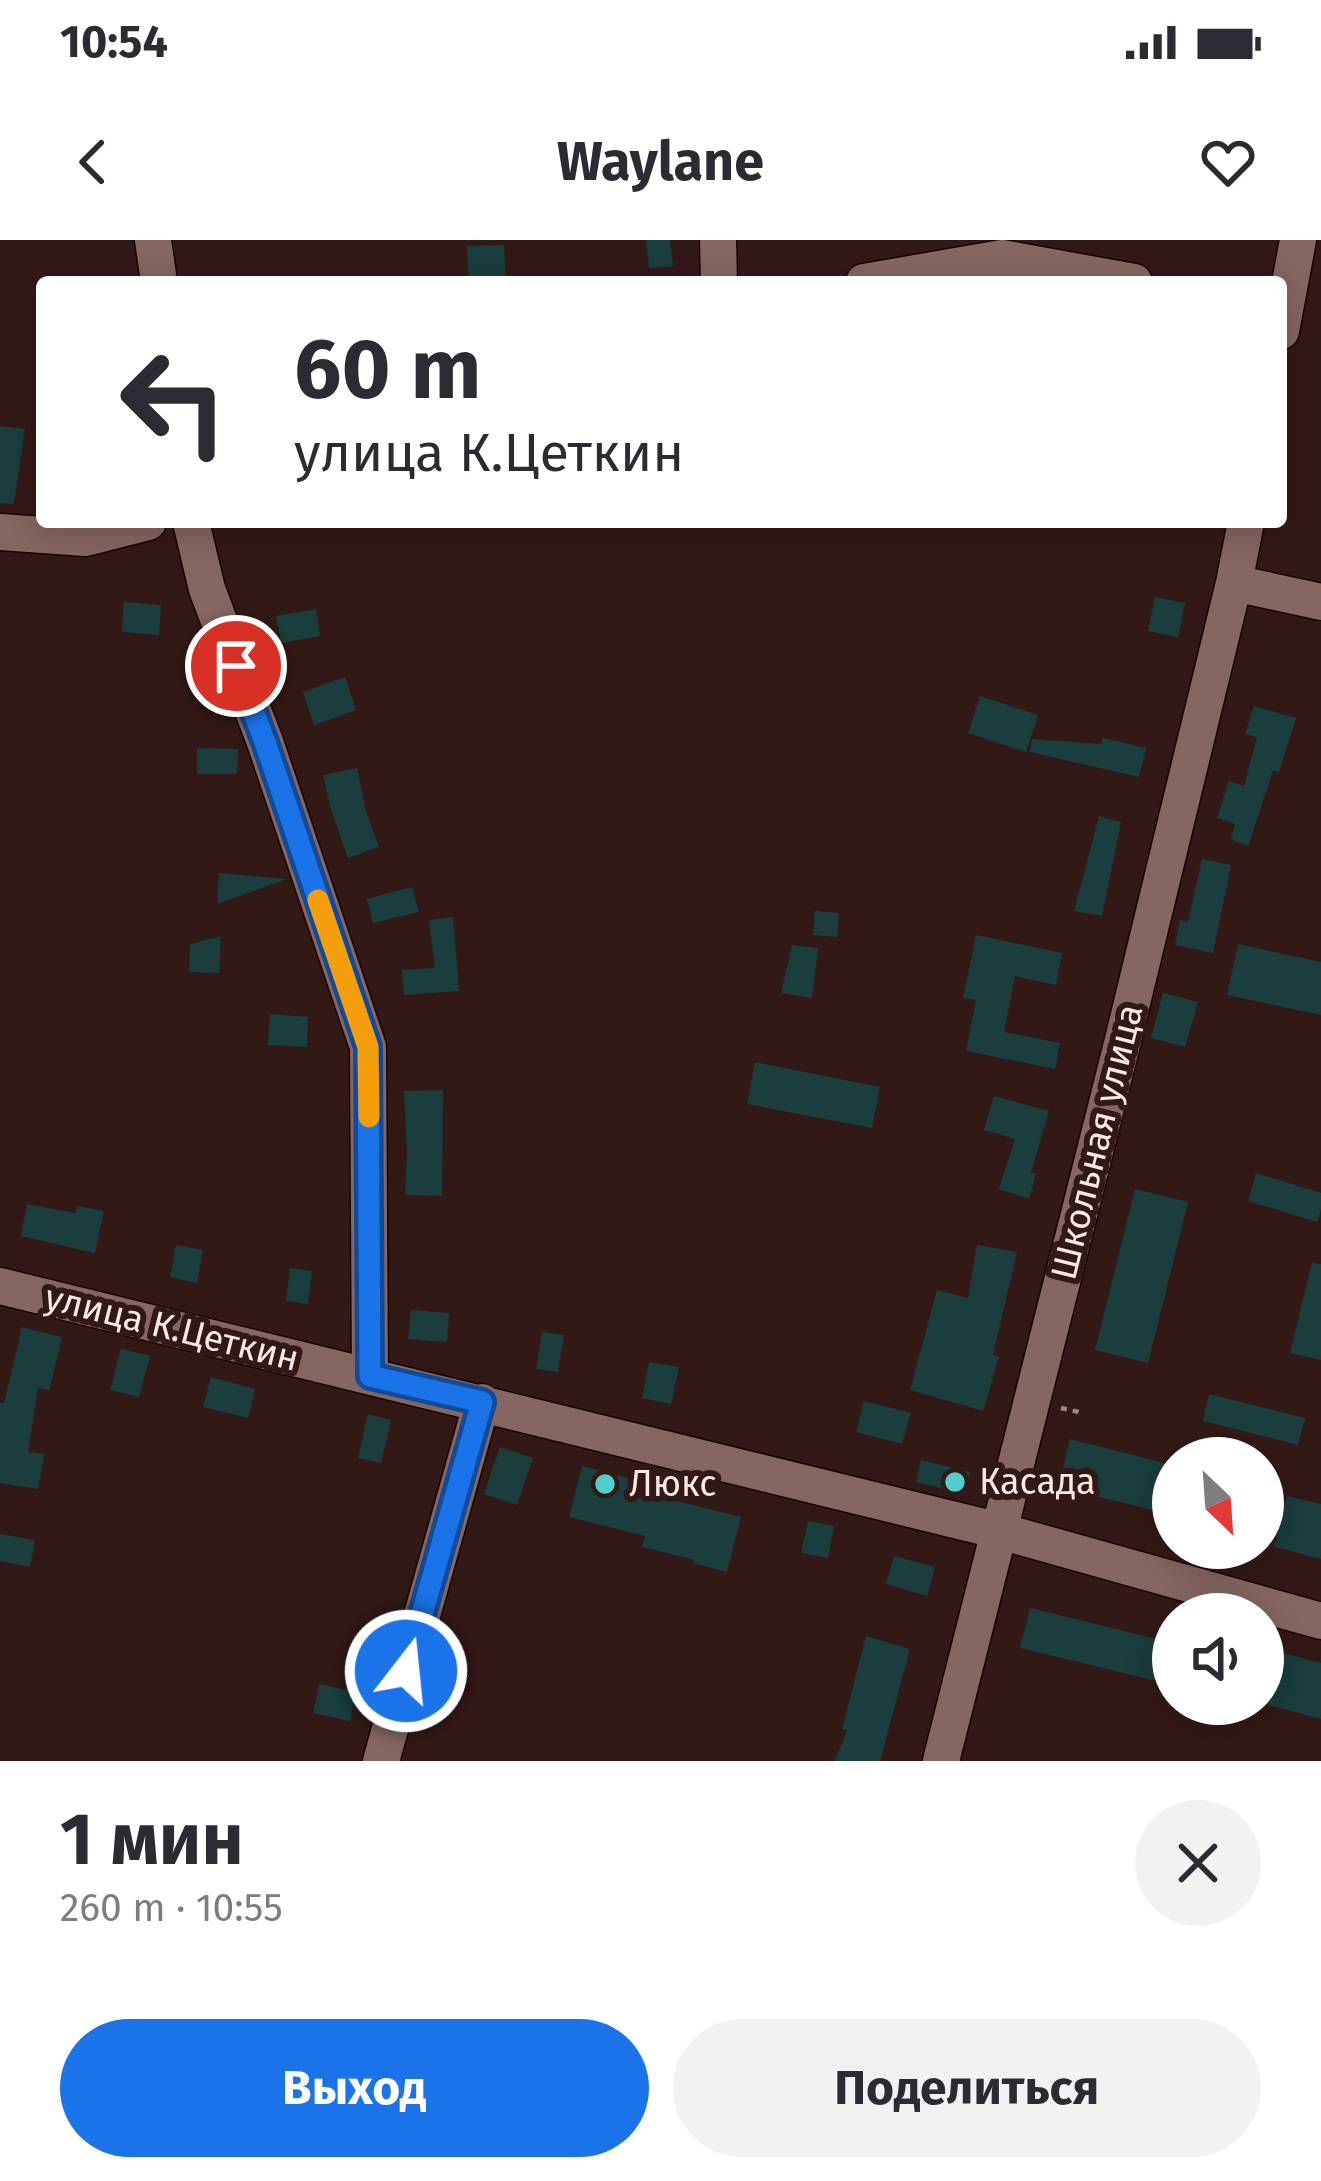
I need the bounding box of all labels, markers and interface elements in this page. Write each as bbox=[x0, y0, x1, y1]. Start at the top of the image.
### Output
text: 10:54 bbox=[60, 15, 168, 69]
icon: back bbox=[60, 129, 126, 195]
icon: heart bbox=[1195, 129, 1261, 195]
text: Waylane bbox=[557, 130, 764, 194]
text: 60 m bbox=[294, 319, 481, 420]
icon: left bbox=[96, 324, 252, 480]
text: улица К.Цеткин bbox=[294, 421, 684, 485]
pin bbox=[185, 615, 287, 717]
icon: arrive bbox=[203, 633, 269, 699]
street label: Школьная улица bbox=[1042, 1000, 1152, 1284]
street label: улица К.Цеткин bbox=[40, 1275, 304, 1381]
north arrow bbox=[1152, 1437, 1284, 1569]
map controls bbox=[1152, 1437, 1284, 1725]
place label: Касада bbox=[979, 1460, 1096, 1504]
place label: Люкс bbox=[629, 1462, 717, 1506]
marker: Касада bbox=[942, 1469, 968, 1495]
marker: Люкс bbox=[592, 1471, 618, 1497]
button: sound bbox=[1152, 1593, 1284, 1725]
position arrow bbox=[343, 1608, 469, 1734]
text: 1 мин bbox=[60, 1797, 244, 1883]
button: close bbox=[1135, 1800, 1261, 1926]
text: 260 m · 10:55 bbox=[60, 1885, 283, 1931]
button: Выход bbox=[60, 2019, 649, 2157]
button: Поделиться bbox=[673, 2019, 1261, 2157]

